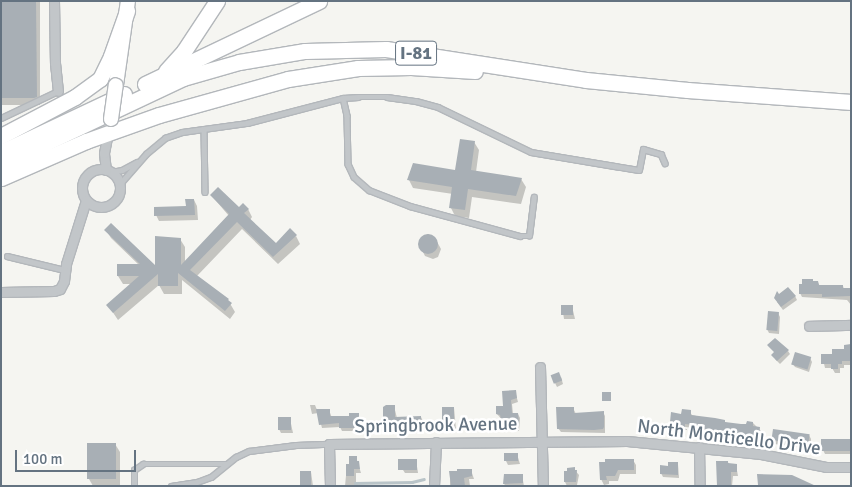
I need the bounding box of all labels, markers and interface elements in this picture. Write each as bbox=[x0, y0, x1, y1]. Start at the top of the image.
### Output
road number: I-81 bbox=[395, 38, 437, 68]
street label: Springbrook Avenue bbox=[354, 413, 518, 439]
street label: North Monticello Drive bbox=[636, 415, 822, 461]
scale bar bbox=[18, 440, 139, 472]
text: 100 m bbox=[23, 450, 63, 468]

